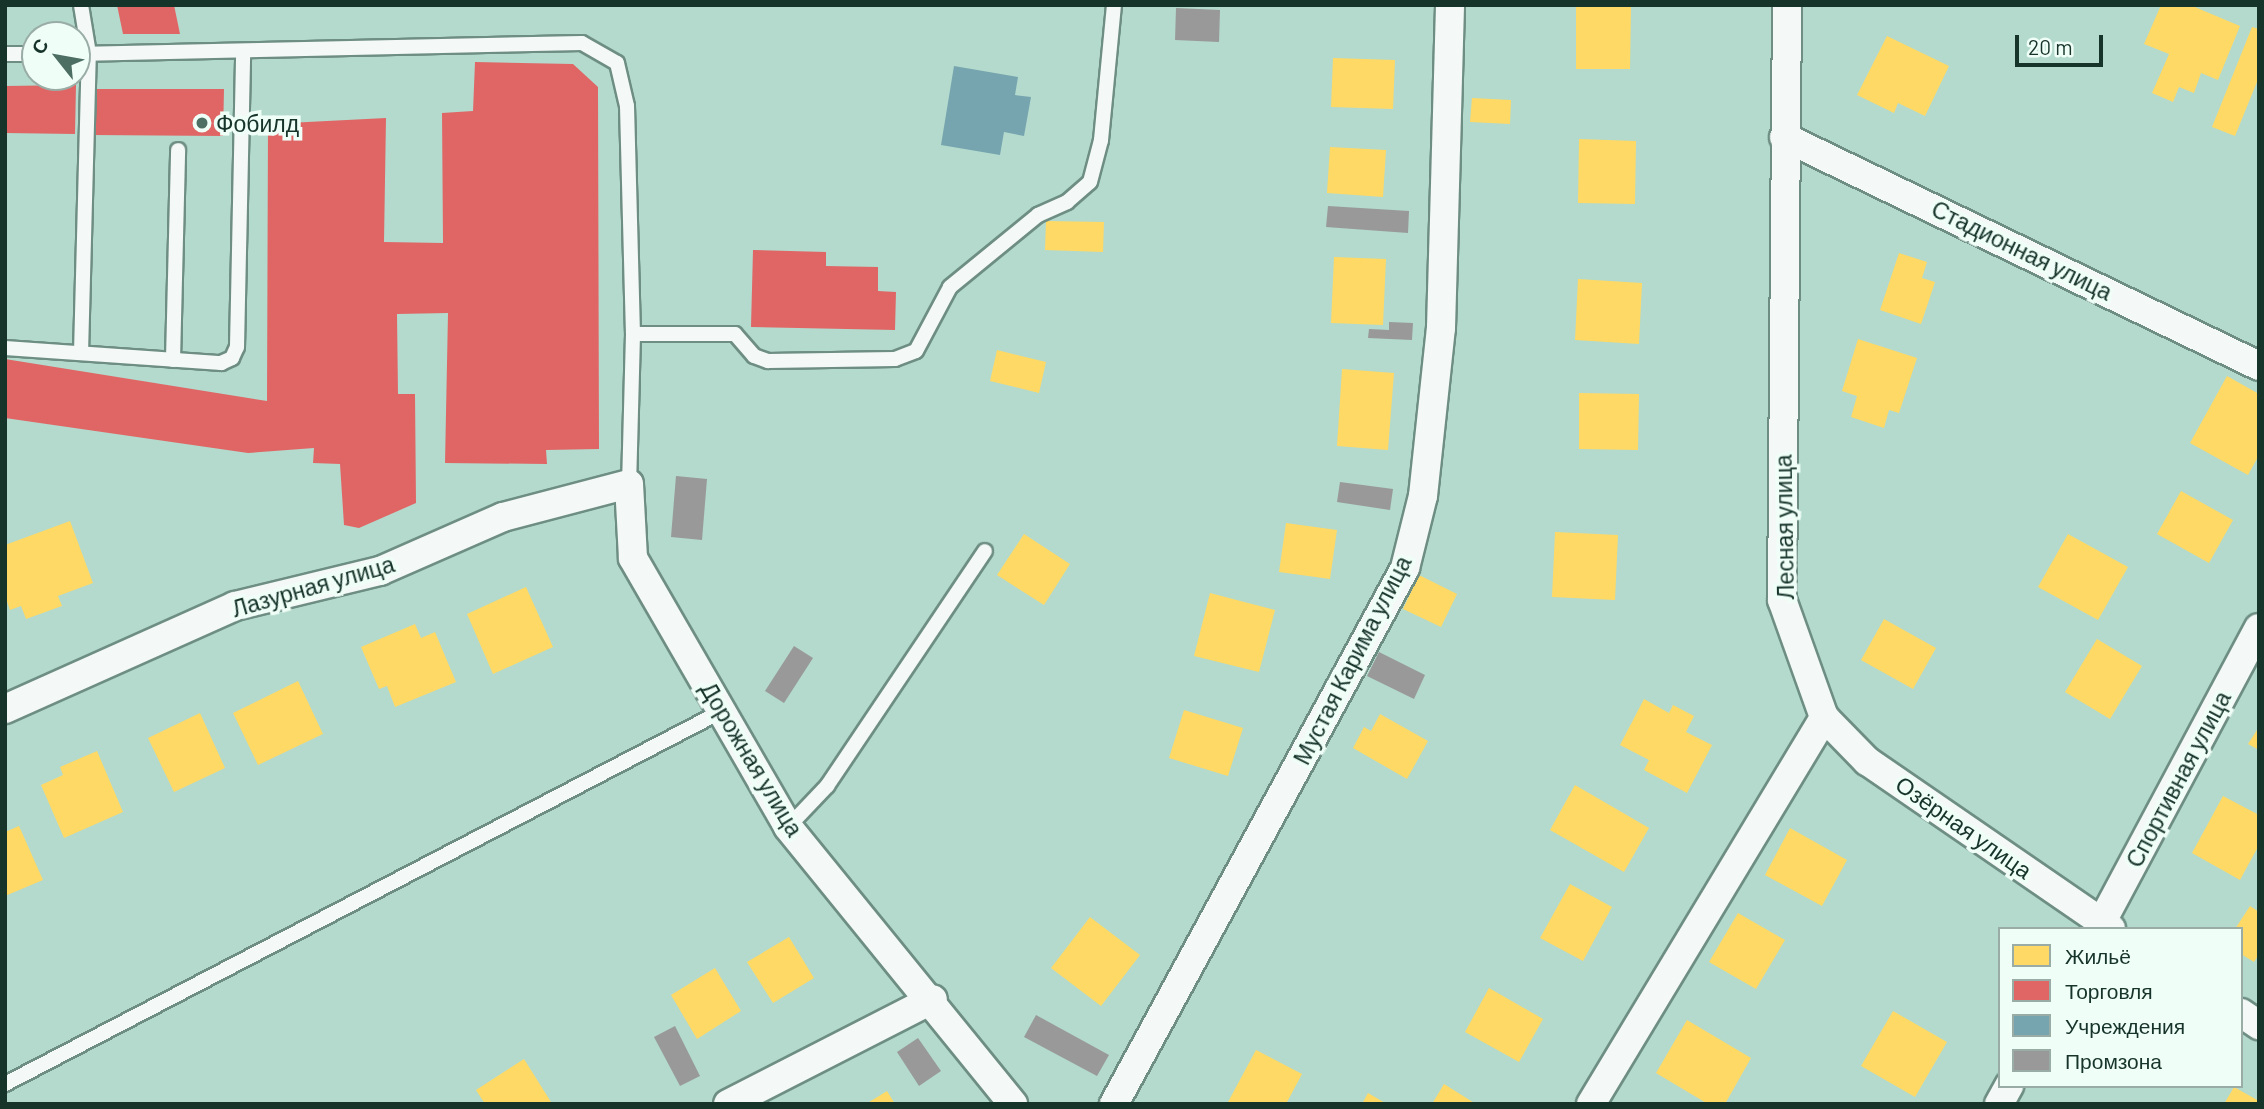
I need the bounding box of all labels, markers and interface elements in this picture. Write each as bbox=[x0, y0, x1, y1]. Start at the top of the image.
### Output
north arrow bbox=[21, 21, 91, 91]
scale bar bbox=[2019, 21, 2106, 65]
text: С bbox=[26, 34, 53, 58]
text: 20 m bbox=[2028, 34, 2073, 59]
place label: Фобилд bbox=[216, 109, 299, 137]
marker: Фобилд bbox=[194, 115, 210, 131]
street label: Стадионная улица bbox=[1927, 194, 2117, 306]
street label: Лесная улица bbox=[1769, 454, 1799, 600]
street label: Лазурная улица bbox=[229, 550, 397, 622]
street label: Мустая Карима улица bbox=[1287, 551, 1417, 769]
street label: Дорожная улица bbox=[695, 677, 809, 841]
street label: Спортивная улица bbox=[2120, 686, 2236, 872]
street label: Озёрная улица bbox=[1891, 770, 2037, 884]
legend bbox=[1998, 927, 2243, 1088]
text: Жильё bbox=[2065, 943, 2131, 968]
text: Торговля bbox=[2065, 978, 2153, 1003]
text: Учреждения bbox=[2065, 1013, 2185, 1038]
text: Промзона bbox=[2065, 1048, 2162, 1073]

